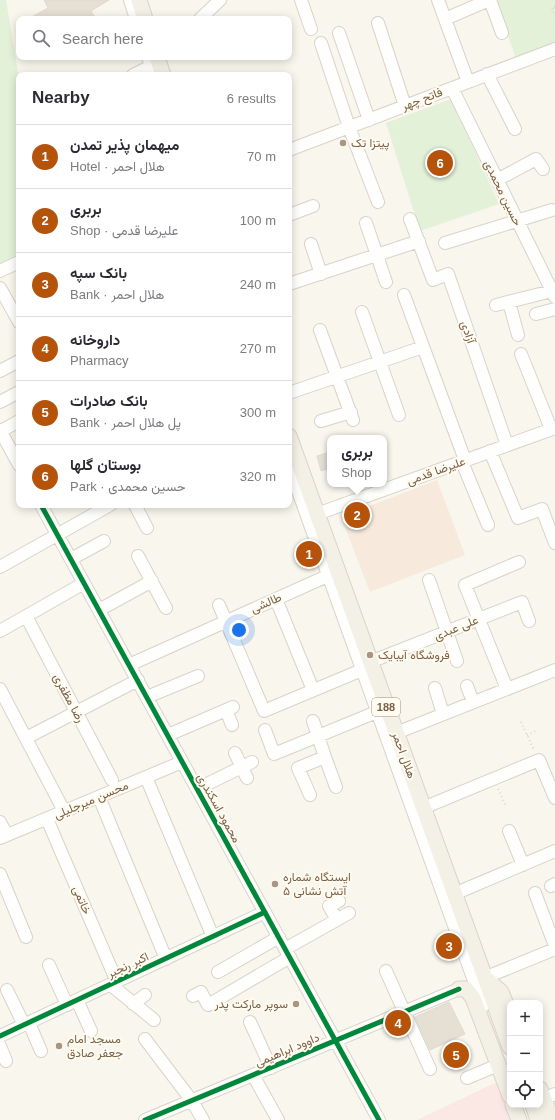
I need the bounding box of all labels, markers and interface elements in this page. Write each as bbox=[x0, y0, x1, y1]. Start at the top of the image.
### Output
search box bbox=[16, 16, 292, 60]
icon: search bbox=[30, 27, 52, 49]
text: Search here bbox=[62, 30, 144, 47]
street label: فاتح چهر bbox=[399, 85, 445, 115]
text: Nearby bbox=[32, 88, 90, 107]
text: 6 results bbox=[227, 91, 276, 106]
text: میهمان پذیر تمدن bbox=[70, 136, 180, 153]
place label: پیتزا تک bbox=[351, 136, 389, 151]
marker: پیتزا تک bbox=[338, 138, 348, 148]
pin: 6 bbox=[427, 148, 453, 178]
text: 1 bbox=[41, 149, 49, 164]
text: 70 m bbox=[247, 149, 276, 164]
street label: حسین محمدی bbox=[480, 158, 525, 229]
text: Hotel · هلال احمر bbox=[70, 159, 165, 174]
text: بربری bbox=[70, 200, 102, 217]
text: 2 bbox=[41, 213, 49, 228]
text: 100 m bbox=[240, 213, 276, 228]
text: Shop · علیرضا قدمی bbox=[70, 223, 178, 238]
text: بانک سپه bbox=[70, 264, 127, 281]
text: 3 bbox=[41, 277, 49, 292]
text: 240 m bbox=[240, 277, 276, 292]
text: Bank · هلال احمر bbox=[70, 287, 164, 302]
street label: آزادی bbox=[457, 319, 479, 347]
text: داروخانه bbox=[70, 331, 120, 348]
text: 4 bbox=[41, 341, 49, 356]
text: 270 m bbox=[240, 341, 276, 356]
text: Pharmacy bbox=[70, 353, 129, 368]
text: بانک صادرات bbox=[70, 392, 148, 409]
text: 5 bbox=[41, 405, 49, 420]
text: 300 m bbox=[240, 405, 276, 420]
text: Bank · پل هلال احمر bbox=[70, 415, 181, 430]
popup bbox=[327, 435, 387, 487]
text: بربری bbox=[341, 443, 373, 460]
street label: علیرضا قدمی bbox=[405, 454, 468, 489]
text: بوستان گلها bbox=[70, 456, 141, 473]
text: Shop bbox=[341, 465, 372, 480]
text: 6 bbox=[41, 469, 49, 484]
text: 320 m bbox=[240, 469, 276, 484]
text: Park · حسین محمدی bbox=[70, 479, 185, 494]
pin: 2 bbox=[344, 500, 370, 530]
pin: 1 bbox=[296, 539, 322, 569]
street label: طالشی bbox=[248, 590, 284, 617]
street label: علی عبدی bbox=[432, 613, 481, 644]
your location bbox=[229, 620, 249, 640]
place label: فروشگاه آیبایک bbox=[378, 648, 450, 663]
marker: فروشگاه آیبایک bbox=[365, 650, 375, 660]
street label: رضا مظفری bbox=[49, 671, 88, 725]
road number: 188 bbox=[372, 698, 400, 716]
street label: هلال احمر bbox=[388, 729, 419, 781]
street label: محمود اسکندری bbox=[193, 771, 244, 846]
street label: محسن میرجلیلی bbox=[52, 778, 131, 823]
place label: ایستگاه شماره ۵ آتش نشانی bbox=[283, 870, 351, 899]
marker: ایستگاه شماره ۵ آتش نشانی bbox=[270, 879, 280, 889]
street label: خاتمی bbox=[69, 884, 94, 917]
pin: 3 bbox=[436, 931, 462, 961]
street label: اکبر رنجبر bbox=[104, 949, 151, 982]
place label: سوپر مارکت پدر bbox=[214, 997, 288, 1012]
marker: سوپر مارکت پدر bbox=[291, 999, 301, 1009]
map controls bbox=[507, 1000, 543, 1108]
button: + bbox=[507, 1000, 543, 1036]
pin: 4 bbox=[385, 1008, 411, 1038]
street label: داوود ابراهیمی bbox=[253, 1030, 322, 1071]
place label: مسجد امام جعفر صادق bbox=[67, 1032, 123, 1061]
button: − bbox=[507, 1036, 543, 1072]
pin: 5 bbox=[443, 1040, 469, 1070]
marker: مسجد امام جعفر صادق bbox=[54, 1041, 64, 1051]
button: locate bbox=[507, 1072, 543, 1108]

